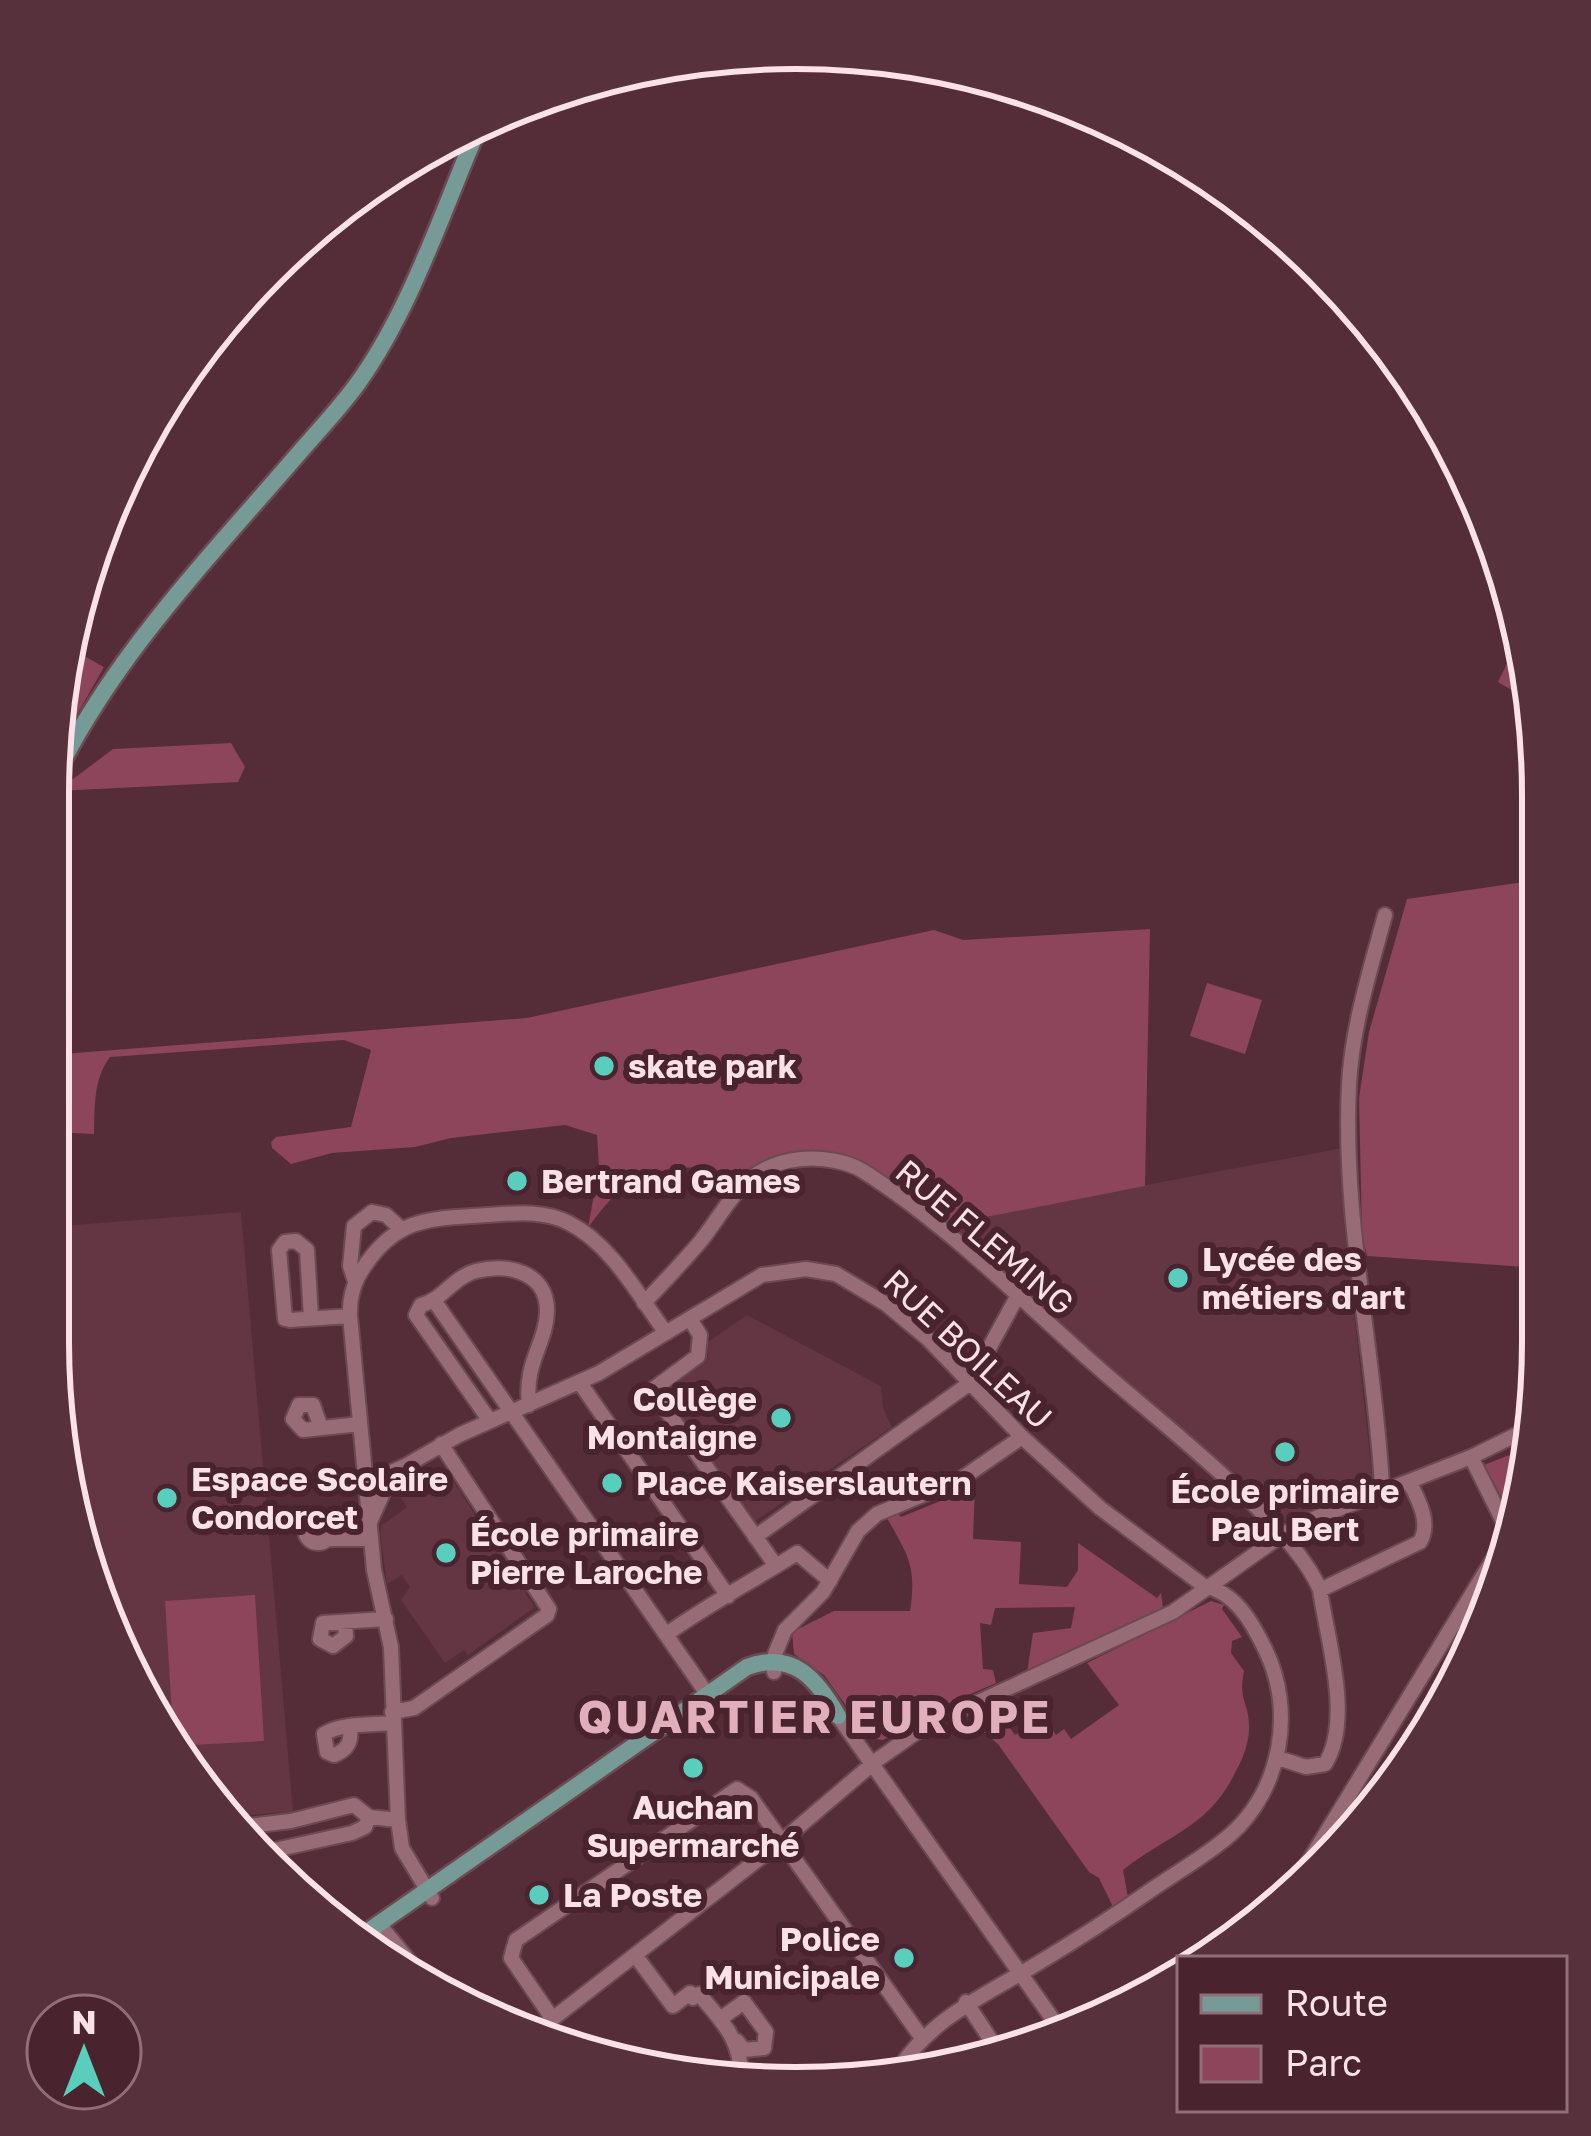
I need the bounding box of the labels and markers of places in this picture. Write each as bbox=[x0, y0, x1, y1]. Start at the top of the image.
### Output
place label: skate park bbox=[628, 1046, 797, 1085]
marker: skate park bbox=[591, 1053, 617, 1079]
place label: Bertrand Games bbox=[541, 1161, 801, 1200]
marker: Bertrand Games bbox=[504, 1168, 530, 1194]
place label: Lycée des métiers d'art bbox=[1202, 1239, 1406, 1316]
marker: Lycée des métiers d'art bbox=[1165, 1265, 1191, 1291]
place label: Collège Montaigne bbox=[587, 1379, 757, 1456]
marker: Collège Montaigne bbox=[768, 1405, 794, 1431]
marker: École primaire Paul Bert bbox=[1272, 1439, 1298, 1465]
place label: Espace Scolaire Condorcet bbox=[191, 1459, 448, 1536]
place label: Place Kaiserslautern bbox=[636, 1463, 971, 1502]
marker: Place Kaiserslautern bbox=[599, 1470, 625, 1496]
place label: École primaire Paul Bert bbox=[1171, 1471, 1399, 1548]
marker: Espace Scolaire Condorcet bbox=[154, 1485, 180, 1511]
place label: École primaire Pierre Laroche bbox=[470, 1514, 702, 1591]
marker: École primaire Pierre Laroche bbox=[433, 1540, 459, 1566]
marker: Auchan Supermarché bbox=[680, 1755, 706, 1781]
place label: Auchan Supermarché bbox=[586, 1787, 800, 1864]
place label: La Poste bbox=[563, 1875, 702, 1914]
marker: La Poste bbox=[526, 1882, 552, 1908]
place label: Police Municipale bbox=[704, 1919, 880, 1996]
marker: Police Municipale bbox=[891, 1945, 917, 1971]

